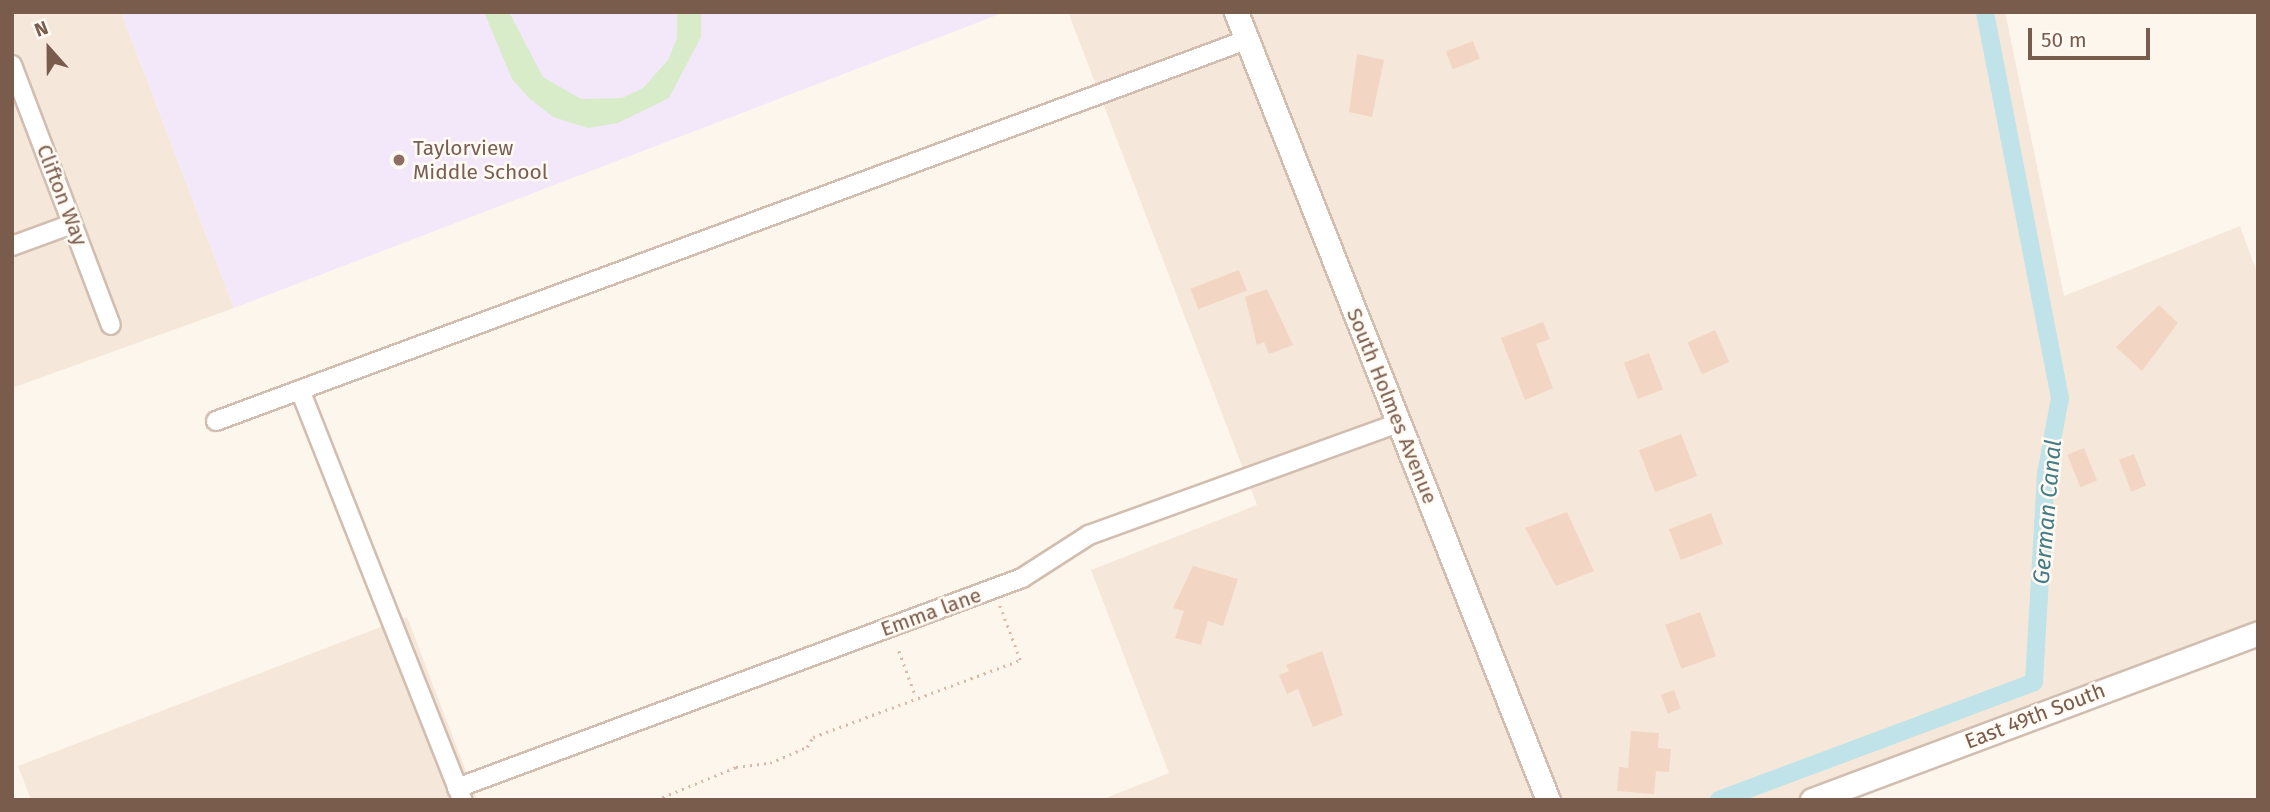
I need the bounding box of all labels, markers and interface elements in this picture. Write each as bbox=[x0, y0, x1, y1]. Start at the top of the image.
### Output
north arrow bbox=[14, 14, 84, 84]
scale bar bbox=[2032, 14, 2154, 58]
text: N bbox=[31, 16, 51, 42]
text: 50 m bbox=[2041, 27, 2087, 53]
place label: Taylorview Middle School bbox=[413, 135, 548, 185]
street label: Clifton Way bbox=[31, 141, 93, 249]
marker: Taylorview Middle School bbox=[391, 152, 407, 168]
street label: South Holmes Avenue bbox=[1341, 305, 1443, 507]
water label: German Canal bbox=[2027, 438, 2067, 586]
street label: Emma lane bbox=[877, 582, 985, 642]
street label: East 49th South bbox=[1961, 678, 2109, 754]

